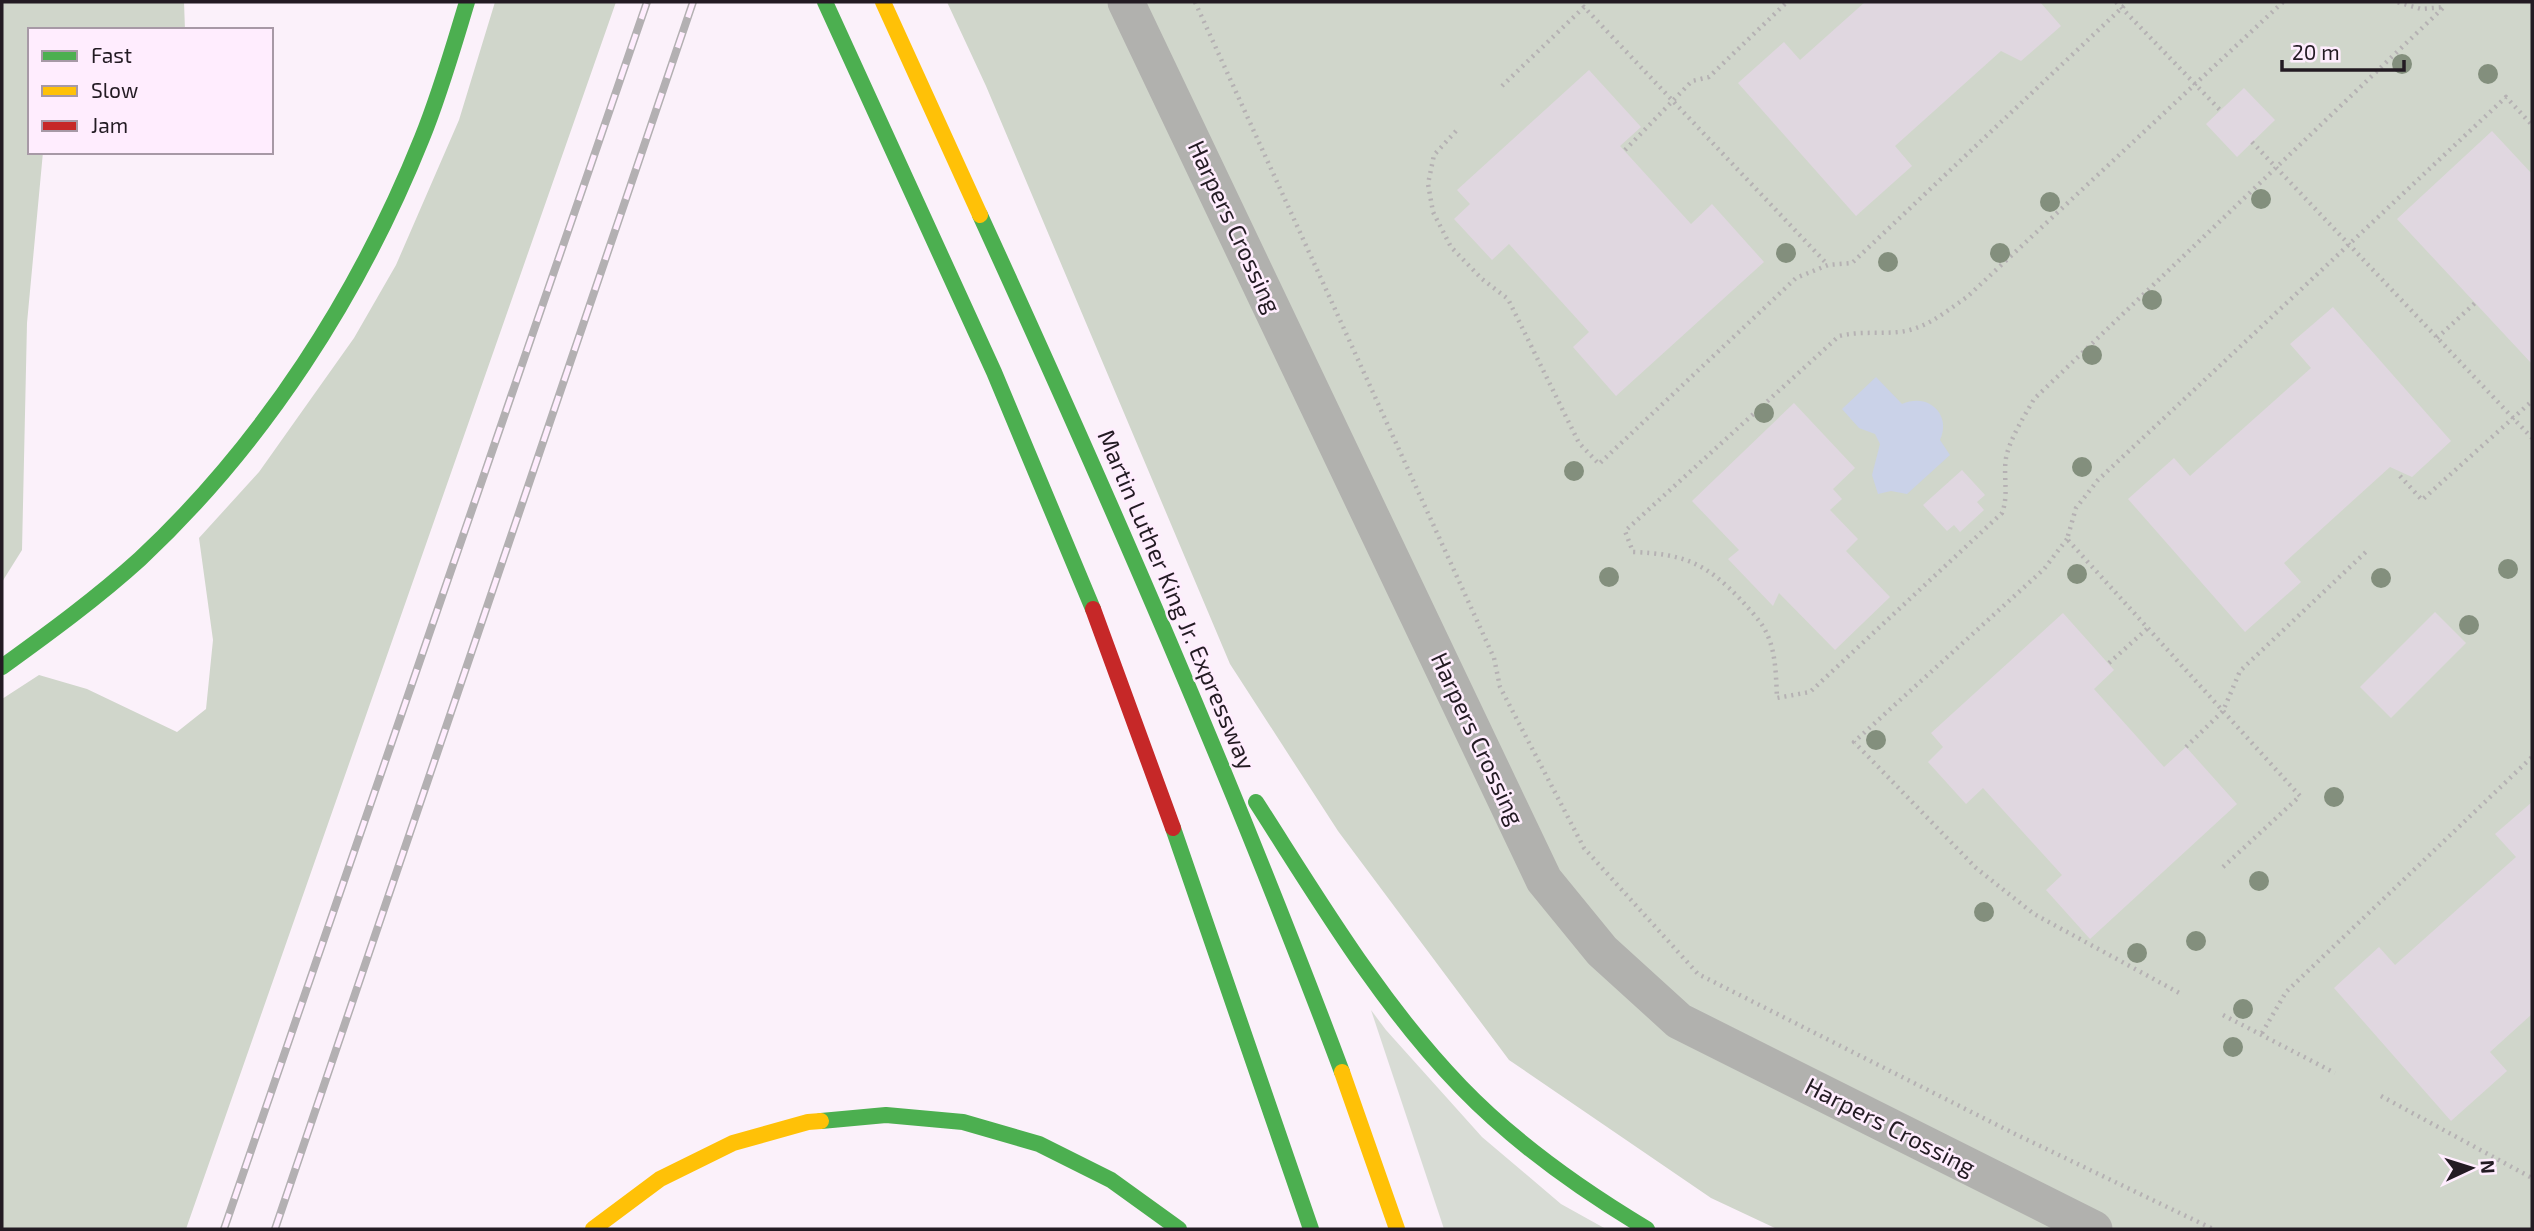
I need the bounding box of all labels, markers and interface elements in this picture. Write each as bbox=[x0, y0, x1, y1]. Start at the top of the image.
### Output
legend bbox=[28, 28, 273, 154]
scale bar bbox=[2282, 28, 2404, 72]
text: 20 m bbox=[2292, 39, 2340, 64]
text: Fast bbox=[91, 42, 132, 67]
text: Slow bbox=[91, 77, 138, 102]
text: Jam bbox=[91, 112, 128, 137]
street label: Harpers Crossing bbox=[1183, 135, 1288, 317]
street label: Martin Luther King Jr. Expressway bbox=[1092, 425, 1262, 774]
street label: Harpers Crossing bbox=[1426, 647, 1531, 829]
street label: Harpers Crossing bbox=[1801, 1070, 1981, 1181]
north arrow bbox=[2436, 1133, 2506, 1203]
text: N bbox=[2477, 1159, 2500, 1174]

